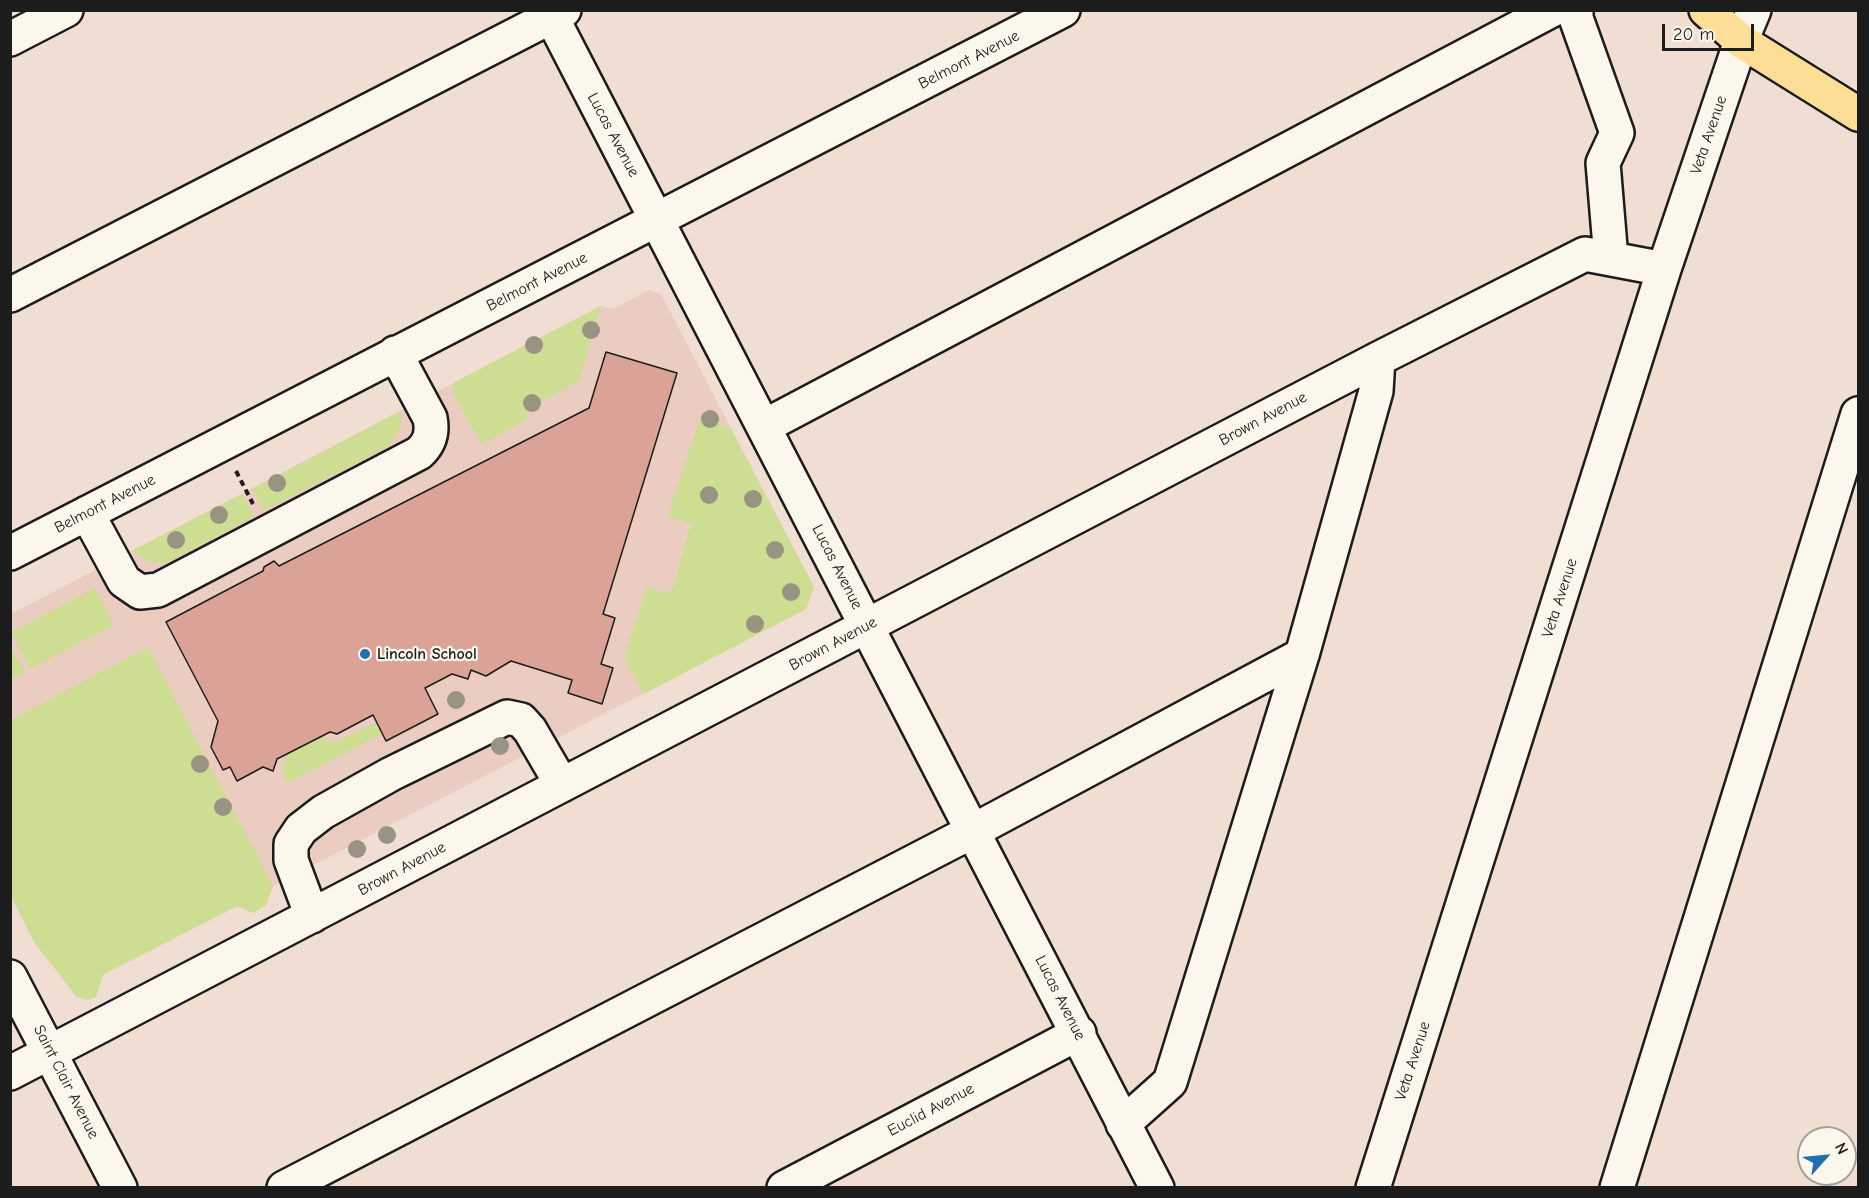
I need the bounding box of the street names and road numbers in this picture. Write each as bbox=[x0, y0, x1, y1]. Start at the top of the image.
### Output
street label: Belmont Avenue bbox=[915, 26, 1023, 94]
street label: Lucas Avenue bbox=[583, 90, 643, 180]
street label: Veta Avenue bbox=[1687, 93, 1731, 177]
street label: Belmont Avenue bbox=[483, 248, 591, 316]
street label: Brown Avenue bbox=[1216, 388, 1310, 450]
street label: Belmont Avenue bbox=[51, 470, 159, 538]
street label: Lucas Avenue bbox=[807, 521, 867, 613]
street label: Veta Avenue bbox=[1538, 556, 1582, 640]
street label: Brown Avenue bbox=[786, 613, 880, 675]
street label: Brown Avenue bbox=[355, 838, 449, 900]
street label: Lucas Avenue bbox=[1030, 952, 1090, 1044]
street label: Veta Avenue bbox=[1391, 1019, 1435, 1103]
street label: Saint Clair Avenue bbox=[29, 1022, 103, 1142]
street label: Euclid Avenue bbox=[884, 1079, 978, 1141]

